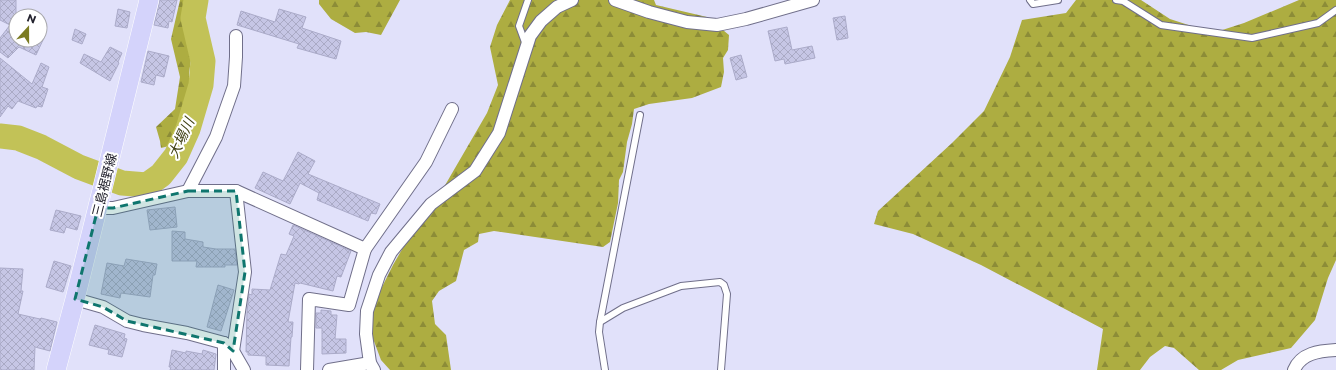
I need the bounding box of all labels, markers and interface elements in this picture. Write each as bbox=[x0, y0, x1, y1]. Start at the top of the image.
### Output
north arrow bbox=[8, 8, 48, 48]
text: N bbox=[25, 11, 38, 27]
water label: 大場川 bbox=[164, 113, 199, 161]
street label: 三島裾野線 bbox=[88, 152, 120, 218]

